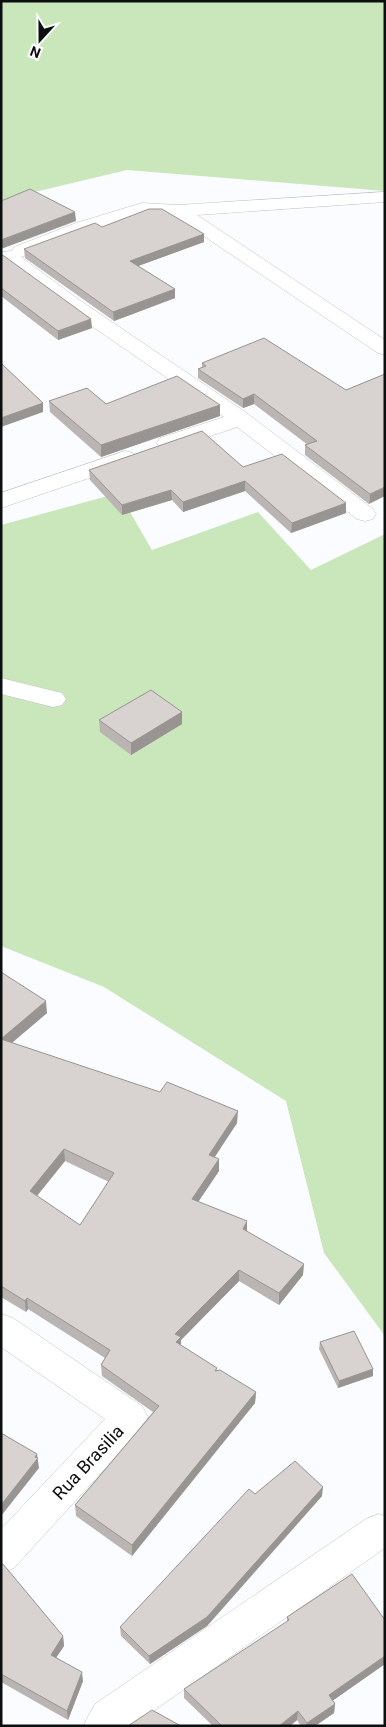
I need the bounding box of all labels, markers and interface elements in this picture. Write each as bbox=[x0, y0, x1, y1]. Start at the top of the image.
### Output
north arrow bbox=[15, 15, 65, 65]
text: N bbox=[28, 43, 43, 61]
street label: Rua Brasilia bbox=[48, 1420, 128, 1504]

